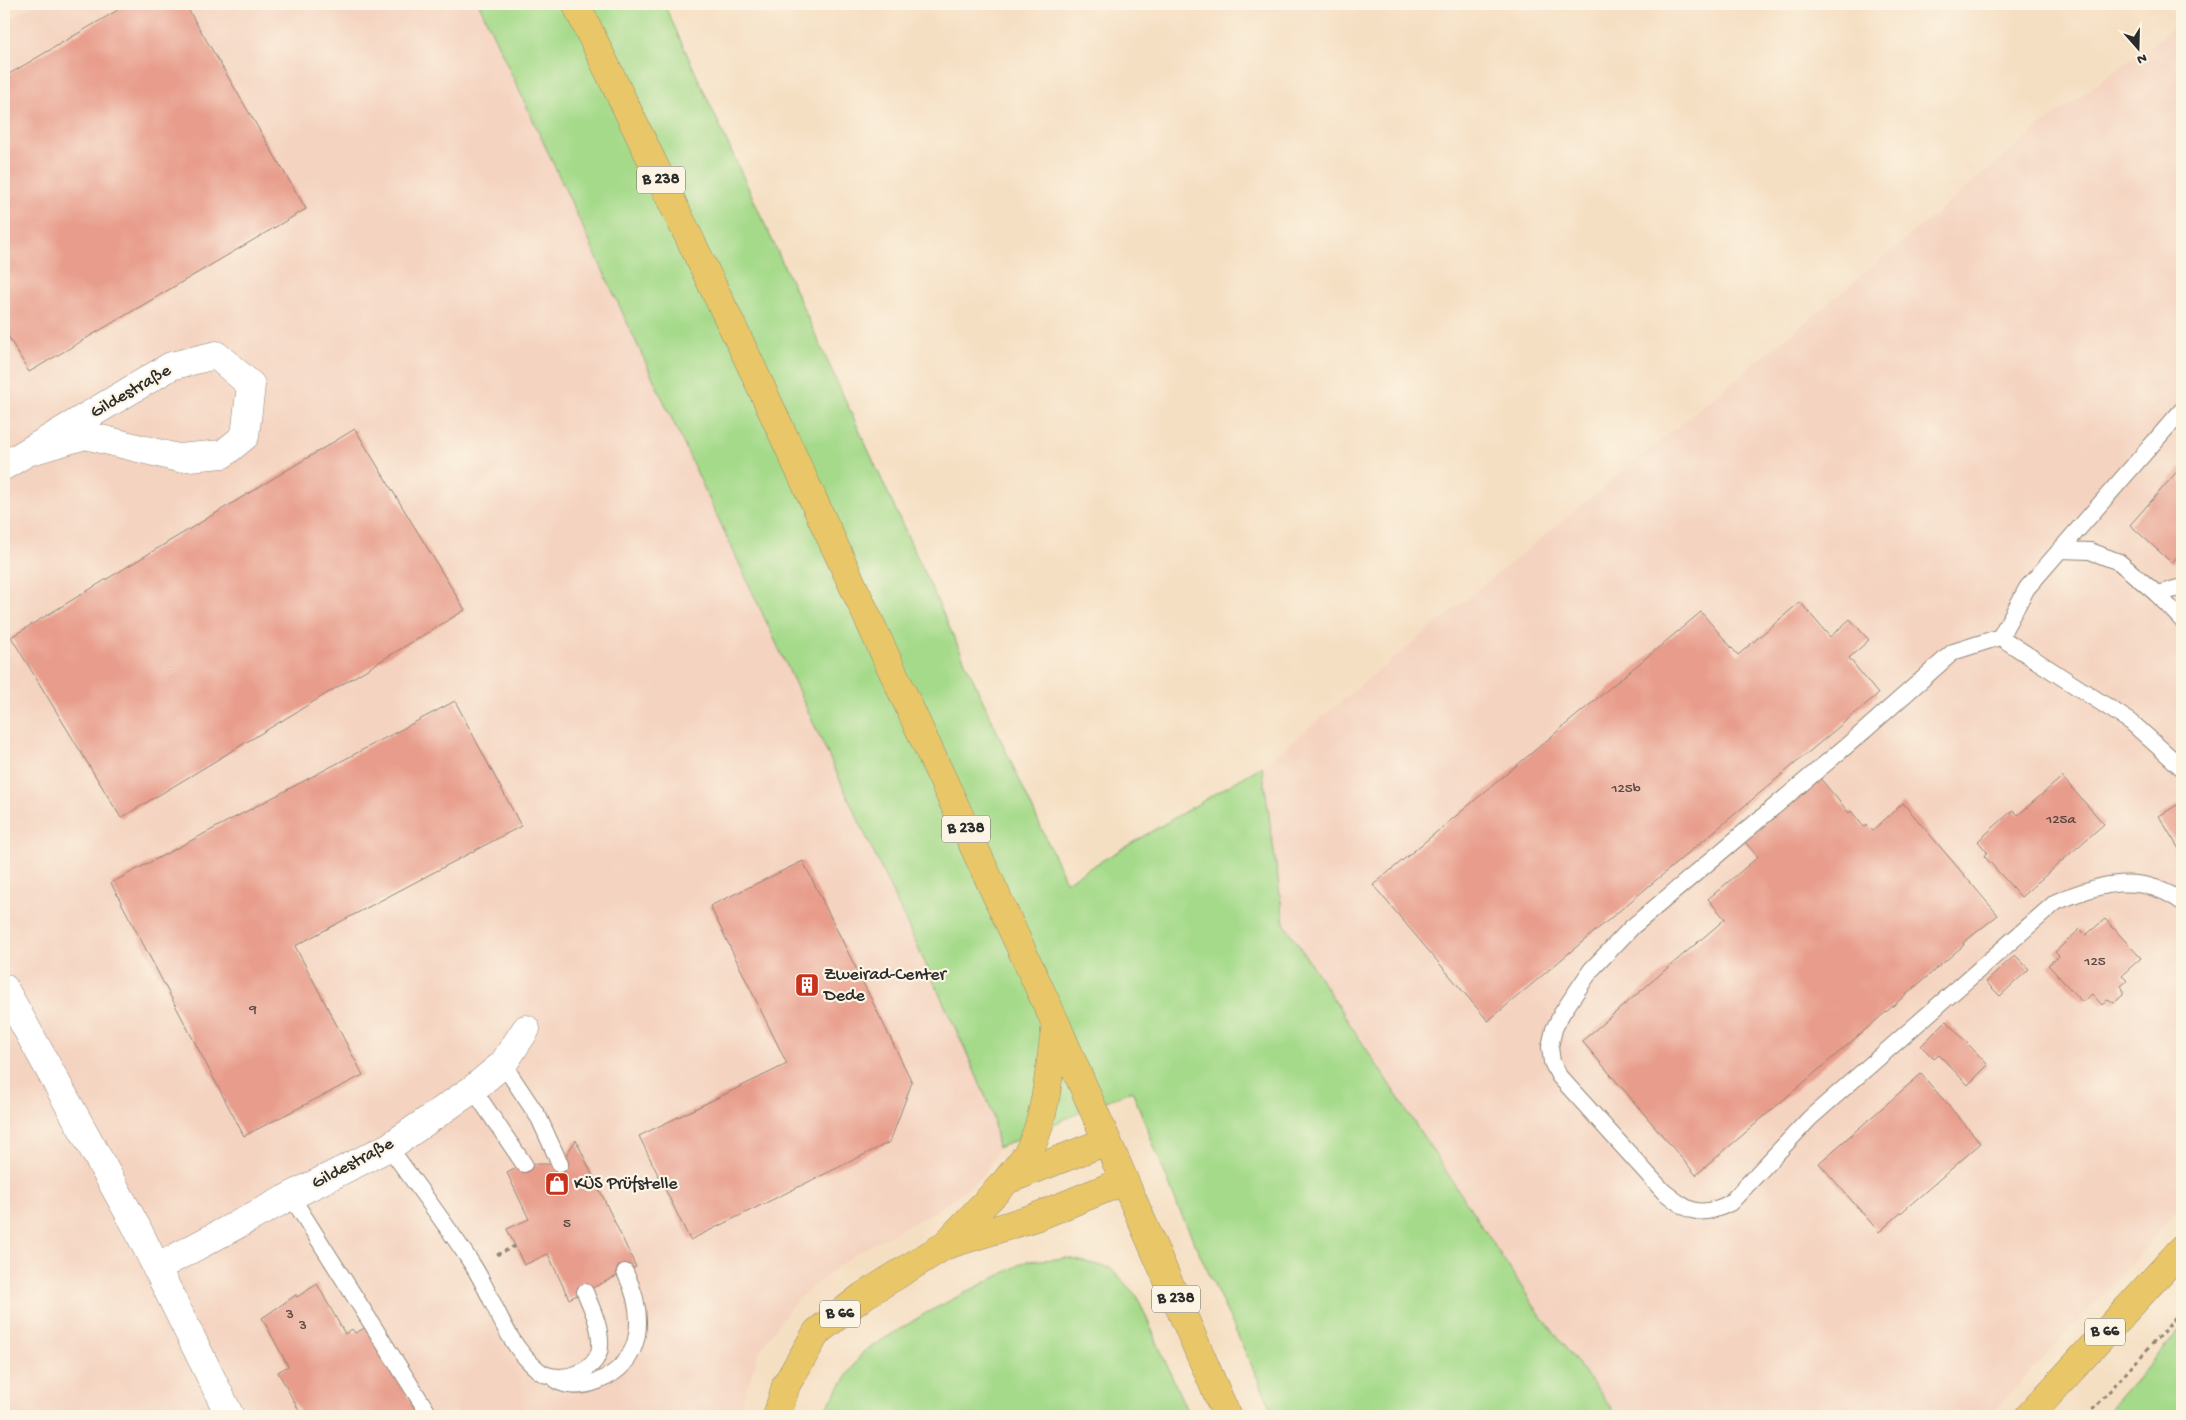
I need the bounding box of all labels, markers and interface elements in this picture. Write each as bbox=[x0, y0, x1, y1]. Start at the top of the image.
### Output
north arrow bbox=[2114, 22, 2164, 72]
text: N bbox=[2134, 48, 2149, 67]
road number: B 238 bbox=[637, 166, 685, 194]
street label: Gildestraße bbox=[87, 360, 176, 424]
house number: 125b bbox=[1610, 780, 1641, 798]
house number: 125a bbox=[2045, 811, 2076, 829]
road number: B 238 bbox=[942, 816, 990, 842]
house number: 125 bbox=[2083, 953, 2106, 971]
place label: Zweirad-Center Dede bbox=[823, 965, 948, 1007]
building icon: Zweirad-Center Dede bbox=[794, 972, 820, 998]
house number: 9 bbox=[248, 1001, 257, 1019]
street label: Gildestraße bbox=[308, 1133, 398, 1194]
shop icon: KÜS Prüfstelle bbox=[544, 1171, 570, 1197]
place label: KÜS Prüfstelle bbox=[574, 1174, 678, 1195]
house number: 5 bbox=[563, 1215, 571, 1233]
road number: B 238 bbox=[1152, 1286, 1200, 1312]
road number: B 66 bbox=[820, 1300, 860, 1328]
house number: 3 bbox=[285, 1306, 294, 1324]
house number: 3 bbox=[298, 1317, 307, 1335]
road number: B 66 bbox=[2085, 1318, 2125, 1345]

